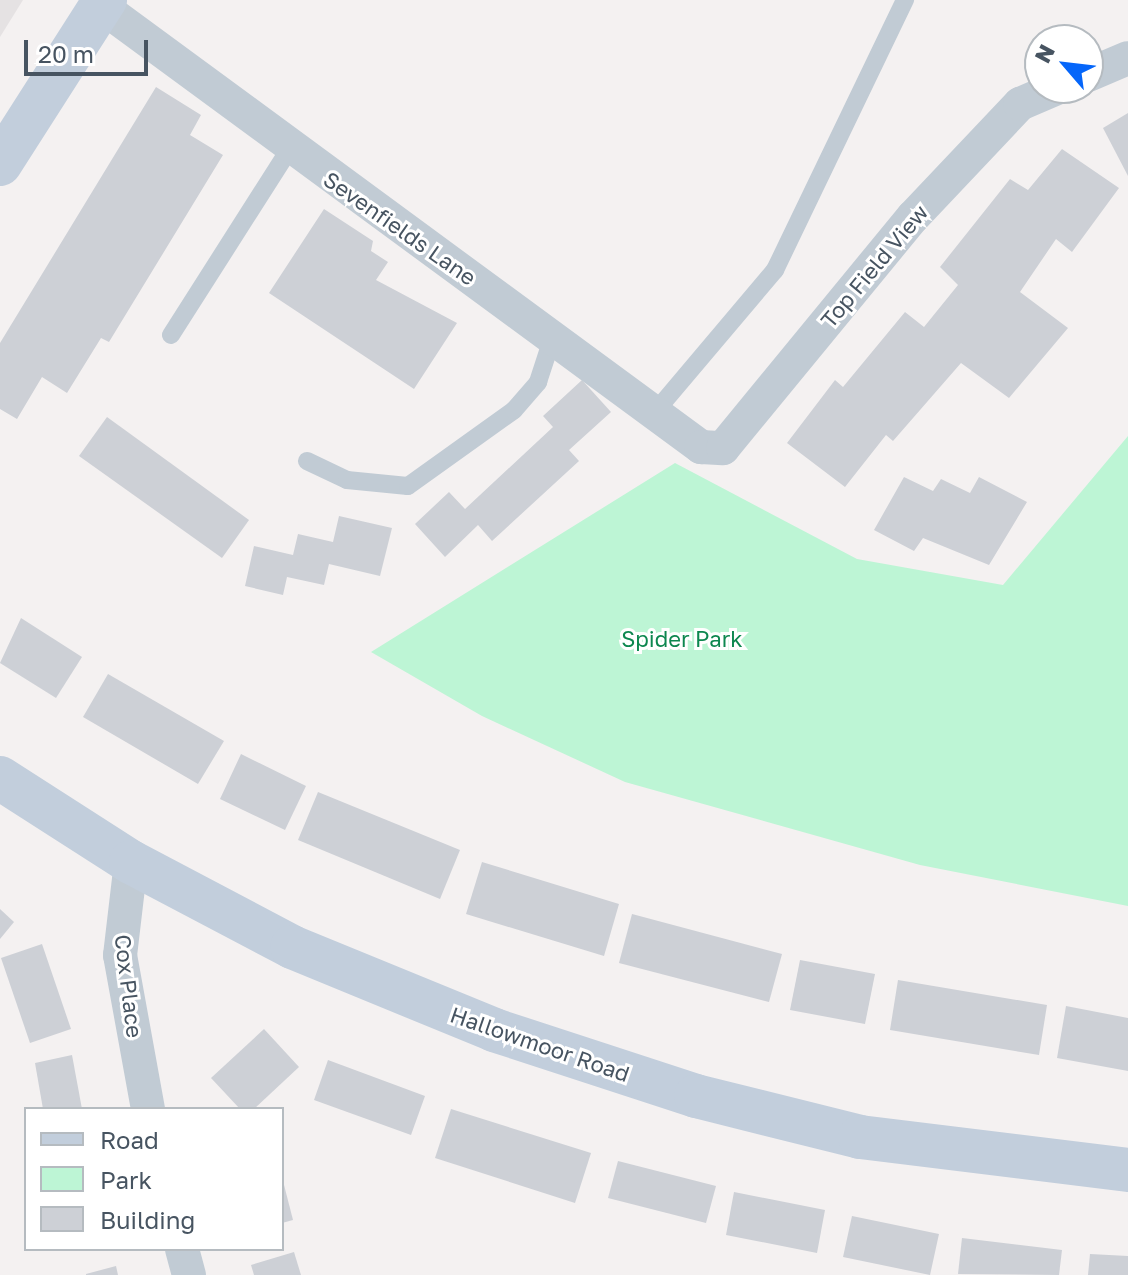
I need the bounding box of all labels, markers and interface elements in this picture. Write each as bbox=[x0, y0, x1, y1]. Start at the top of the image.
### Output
scale bar bbox=[28, 24, 152, 74]
north arrow bbox=[1024, 24, 1104, 104]
text: 20 m bbox=[38, 39, 94, 68]
text: N bbox=[1028, 40, 1060, 67]
street label: Sevenfields Lane bbox=[319, 165, 481, 291]
street label: Top Field View bbox=[815, 199, 933, 333]
park label: Spider Park bbox=[621, 626, 743, 652]
street label: Cox Place bbox=[110, 933, 148, 1039]
street label: Hallowmoor Road bbox=[447, 1001, 633, 1087]
legend bbox=[24, 1107, 284, 1251]
text: Road bbox=[100, 1125, 159, 1154]
text: Park bbox=[100, 1165, 152, 1194]
text: Building bbox=[100, 1205, 195, 1234]

